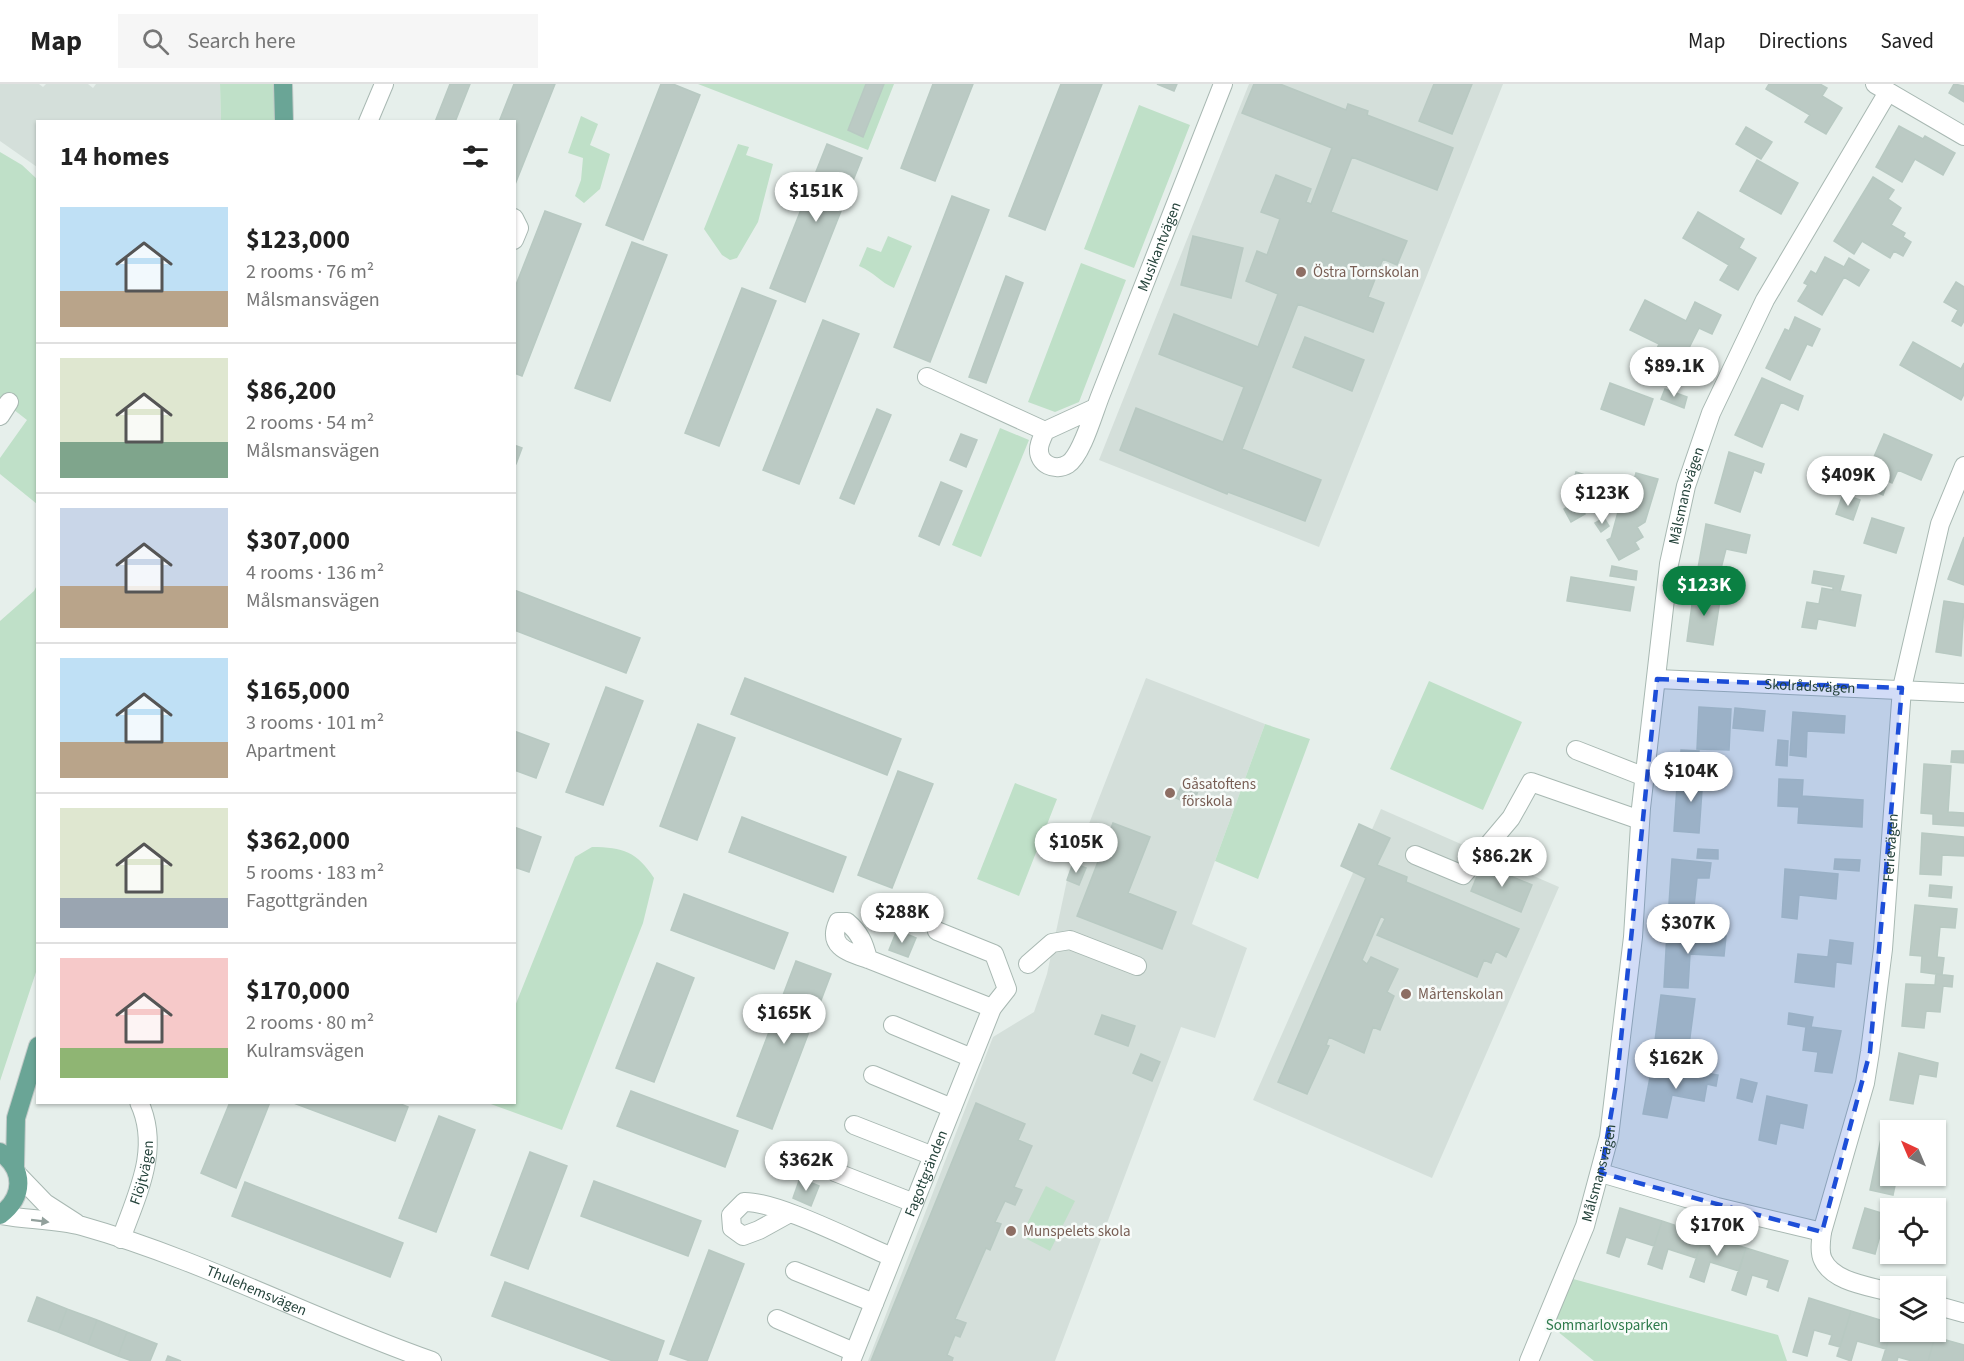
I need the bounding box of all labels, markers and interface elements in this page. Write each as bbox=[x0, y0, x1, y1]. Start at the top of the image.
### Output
search box bbox=[118, 14, 538, 68]
text: Map bbox=[30, 21, 82, 61]
icon: search bbox=[139, 25, 172, 58]
text: Search here bbox=[187, 25, 296, 57]
text: Map bbox=[1688, 26, 1726, 56]
text: Directions bbox=[1759, 26, 1847, 56]
text: Saved bbox=[1880, 26, 1934, 56]
text: 14 homes bbox=[60, 138, 169, 175]
icon: filters bbox=[459, 140, 492, 173]
pin: $151K bbox=[774, 172, 858, 223]
text: $151K bbox=[789, 177, 843, 205]
street label: Musikantvägen bbox=[1132, 199, 1186, 294]
text: $123,000 bbox=[246, 221, 350, 258]
icon: home bbox=[108, 231, 180, 303]
text: 2 rooms · 76 m² bbox=[246, 258, 374, 286]
place label: Östra Tornskolan bbox=[1313, 262, 1419, 283]
marker: Östra Tornskolan bbox=[1294, 265, 1308, 279]
text: Målsmansvägen bbox=[246, 286, 380, 314]
pin: $89.1K bbox=[1625, 347, 1723, 398]
text: $89.1K bbox=[1644, 352, 1704, 380]
text: $86,200 bbox=[246, 372, 336, 409]
icon: home bbox=[108, 382, 180, 454]
text: 2 rooms · 54 m² bbox=[246, 409, 374, 437]
text: Målsmansvägen bbox=[246, 437, 380, 465]
street label: Målsmansvägen bbox=[1663, 444, 1709, 547]
pin: $409K bbox=[1806, 456, 1890, 507]
text: $409K bbox=[1821, 461, 1875, 489]
pin: $123K bbox=[1560, 474, 1644, 525]
text: $123K bbox=[1575, 479, 1629, 507]
text: $307,000 bbox=[246, 522, 350, 559]
icon: home bbox=[108, 532, 180, 604]
text: 4 rooms · 136 m² bbox=[246, 559, 384, 587]
pin: $123K bbox=[1662, 566, 1746, 617]
text: $123K bbox=[1677, 571, 1731, 599]
text: Målsmansvägen bbox=[246, 587, 380, 615]
text: $165,000 bbox=[246, 672, 350, 709]
street label: Skolrådsvägen bbox=[1764, 673, 1856, 699]
icon: home bbox=[108, 682, 180, 754]
text: 3 rooms · 101 m² bbox=[246, 709, 384, 737]
text: Apartment bbox=[246, 737, 336, 765]
pin: $104K bbox=[1649, 752, 1733, 803]
text: $104K bbox=[1664, 757, 1718, 785]
place label: Gåsatoftens förskola bbox=[1182, 774, 1256, 812]
marker: Gåsatoftens förskola bbox=[1163, 786, 1177, 800]
street label: Ferievägen bbox=[1877, 813, 1903, 882]
text: $362,000 bbox=[246, 822, 350, 859]
pin: $105K bbox=[1034, 823, 1118, 874]
text: $105K bbox=[1049, 828, 1103, 856]
icon: home bbox=[108, 832, 180, 904]
pin: $86.2K bbox=[1453, 837, 1551, 888]
text: $86.2K bbox=[1472, 842, 1532, 870]
text: 5 rooms · 183 m² bbox=[246, 859, 384, 887]
text: Fagottgränden bbox=[246, 887, 368, 915]
pin: $288K bbox=[860, 893, 944, 944]
text: $288K bbox=[875, 898, 929, 926]
pin: $307K bbox=[1646, 904, 1730, 955]
text: $307K bbox=[1661, 909, 1715, 937]
text: $170,000 bbox=[246, 972, 350, 1009]
icon: home bbox=[108, 982, 180, 1054]
place label: Mårtenskolan bbox=[1418, 984, 1503, 1005]
marker: Mårtenskolan bbox=[1399, 987, 1413, 1001]
pin: $165K bbox=[742, 994, 826, 1045]
text: $165K bbox=[757, 999, 811, 1027]
text: 2 rooms · 80 m² bbox=[246, 1009, 374, 1037]
text: Kulramsvägen bbox=[246, 1037, 364, 1065]
pin: $162K bbox=[1634, 1039, 1718, 1090]
text: $162K bbox=[1649, 1044, 1703, 1072]
north arrow bbox=[1880, 1120, 1946, 1186]
map controls bbox=[1880, 1120, 1946, 1342]
street label: Målsmansvägen bbox=[1576, 1123, 1621, 1224]
street label: Fagottgränden bbox=[899, 1127, 953, 1220]
street label: Flöjtvägen bbox=[124, 1140, 158, 1208]
pin: $362K bbox=[764, 1141, 848, 1192]
text: $362K bbox=[779, 1146, 833, 1174]
button: locate bbox=[1880, 1198, 1946, 1264]
pin: $170K bbox=[1675, 1206, 1759, 1257]
text: $170K bbox=[1690, 1211, 1744, 1239]
one-way arrow bbox=[31, 1217, 50, 1226]
place label: Munspelets skola bbox=[1023, 1221, 1131, 1242]
marker: Munspelets skola bbox=[1004, 1224, 1018, 1238]
street label: Thulehemsvägen bbox=[203, 1260, 310, 1321]
button: layers bbox=[1880, 1276, 1946, 1342]
park label: Sommarlovsparken bbox=[1546, 1315, 1668, 1336]

